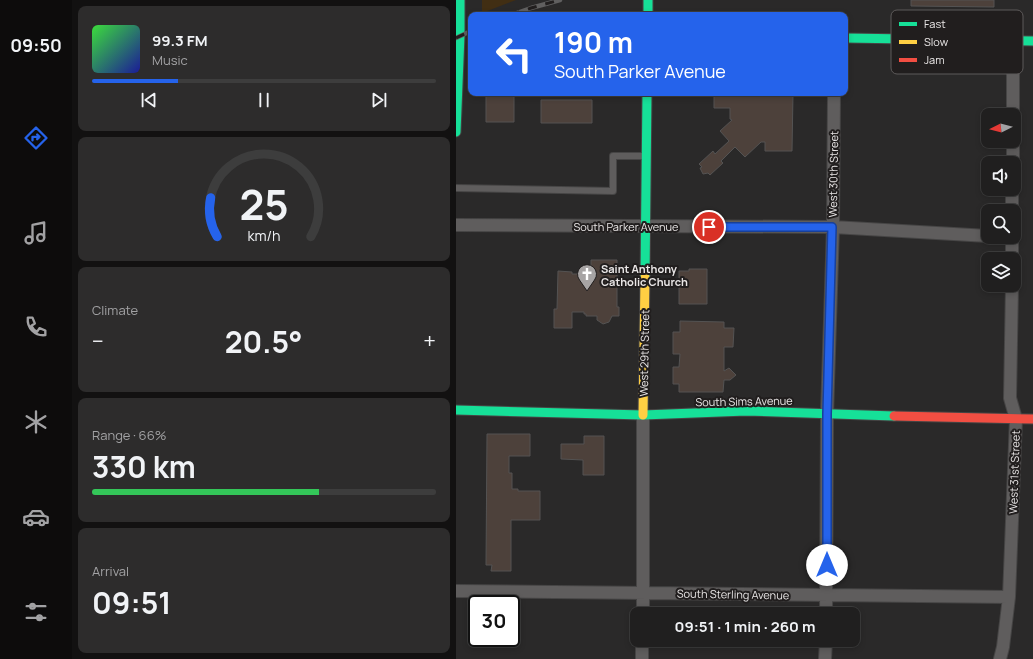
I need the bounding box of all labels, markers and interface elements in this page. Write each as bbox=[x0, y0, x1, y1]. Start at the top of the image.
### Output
legend bbox=[891, 10, 1023, 74]
text: Fast bbox=[924, 16, 946, 31]
text: 190 m bbox=[554, 23, 633, 61]
icon: left bbox=[488, 28, 540, 80]
text: 99.3 FM bbox=[152, 30, 208, 51]
text: 09:50 bbox=[10, 33, 62, 57]
text: Slow bbox=[924, 34, 949, 49]
text: Music bbox=[152, 51, 188, 69]
text: Jam bbox=[924, 52, 945, 67]
text: South Parker Avenue bbox=[554, 59, 726, 83]
icon: previous bbox=[138, 89, 160, 111]
icon: pause bbox=[253, 89, 275, 111]
icon: next bbox=[368, 89, 390, 111]
north arrow bbox=[981, 108, 1021, 148]
map controls bbox=[981, 108, 1021, 292]
icon: directions bbox=[22, 124, 50, 152]
street label: West 30th Street bbox=[825, 131, 841, 217]
button: sound bbox=[981, 156, 1021, 196]
text: 25 bbox=[239, 176, 289, 232]
button: search bbox=[981, 204, 1021, 244]
pin bbox=[692, 210, 726, 244]
icon: arrive bbox=[698, 216, 720, 238]
icon: music bbox=[22, 219, 50, 247]
street label: South Parker Avenue bbox=[573, 219, 679, 234]
text: km/h bbox=[247, 225, 281, 244]
button: layers bbox=[981, 252, 1021, 292]
place label: Saint Anthony Catholic Church bbox=[601, 261, 688, 289]
church icon: Saint Anthony Catholic Church bbox=[576, 263, 598, 291]
text: Climate bbox=[92, 301, 138, 319]
street label: West 29th Street bbox=[636, 309, 652, 397]
icon: phone bbox=[22, 313, 50, 341]
text: 20.5° bbox=[225, 321, 303, 362]
text: − bbox=[92, 326, 104, 356]
text: + bbox=[423, 326, 436, 356]
street label: South Sims Avenue bbox=[695, 393, 793, 409]
icon: climate bbox=[22, 408, 50, 436]
text: Range · 66% bbox=[92, 426, 166, 444]
street label: West 31st Street bbox=[1005, 430, 1023, 514]
text: 330 km bbox=[92, 446, 196, 487]
icon: car bbox=[22, 503, 50, 531]
position arrow bbox=[806, 544, 848, 586]
text: Arrival bbox=[92, 562, 129, 580]
text: 09:51 bbox=[92, 582, 171, 623]
street label: South Sterling Avenue bbox=[677, 586, 790, 602]
speed limit sign: 30 bbox=[468, 595, 520, 647]
icon: filters bbox=[22, 598, 50, 626]
text: 09:51 · 1 min · 260 m bbox=[675, 616, 815, 637]

